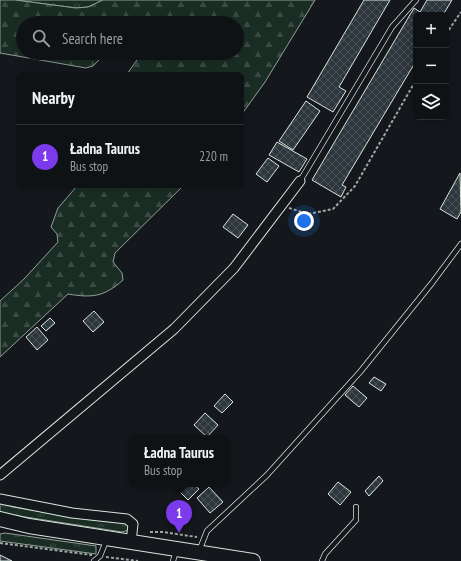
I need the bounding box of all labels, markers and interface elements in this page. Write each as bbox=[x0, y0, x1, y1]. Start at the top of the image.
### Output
map controls bbox=[413, 12, 449, 120]
button: + bbox=[413, 12, 449, 48]
search box bbox=[16, 16, 244, 60]
icon: search bbox=[30, 27, 52, 49]
text: Search here bbox=[62, 29, 123, 48]
button: − bbox=[413, 48, 449, 84]
button: layers bbox=[413, 84, 449, 120]
text: Nearby bbox=[32, 87, 75, 109]
text: Ładna Taurus bbox=[70, 139, 140, 158]
text: 1 bbox=[42, 148, 48, 165]
text: 220 m bbox=[199, 148, 228, 165]
text: Bus stop bbox=[70, 158, 108, 175]
your location bbox=[294, 211, 314, 231]
popup bbox=[129, 435, 229, 487]
text: Ładna Taurus bbox=[144, 443, 214, 462]
text: Bus stop bbox=[144, 462, 182, 479]
pin: 1 bbox=[166, 500, 192, 533]

